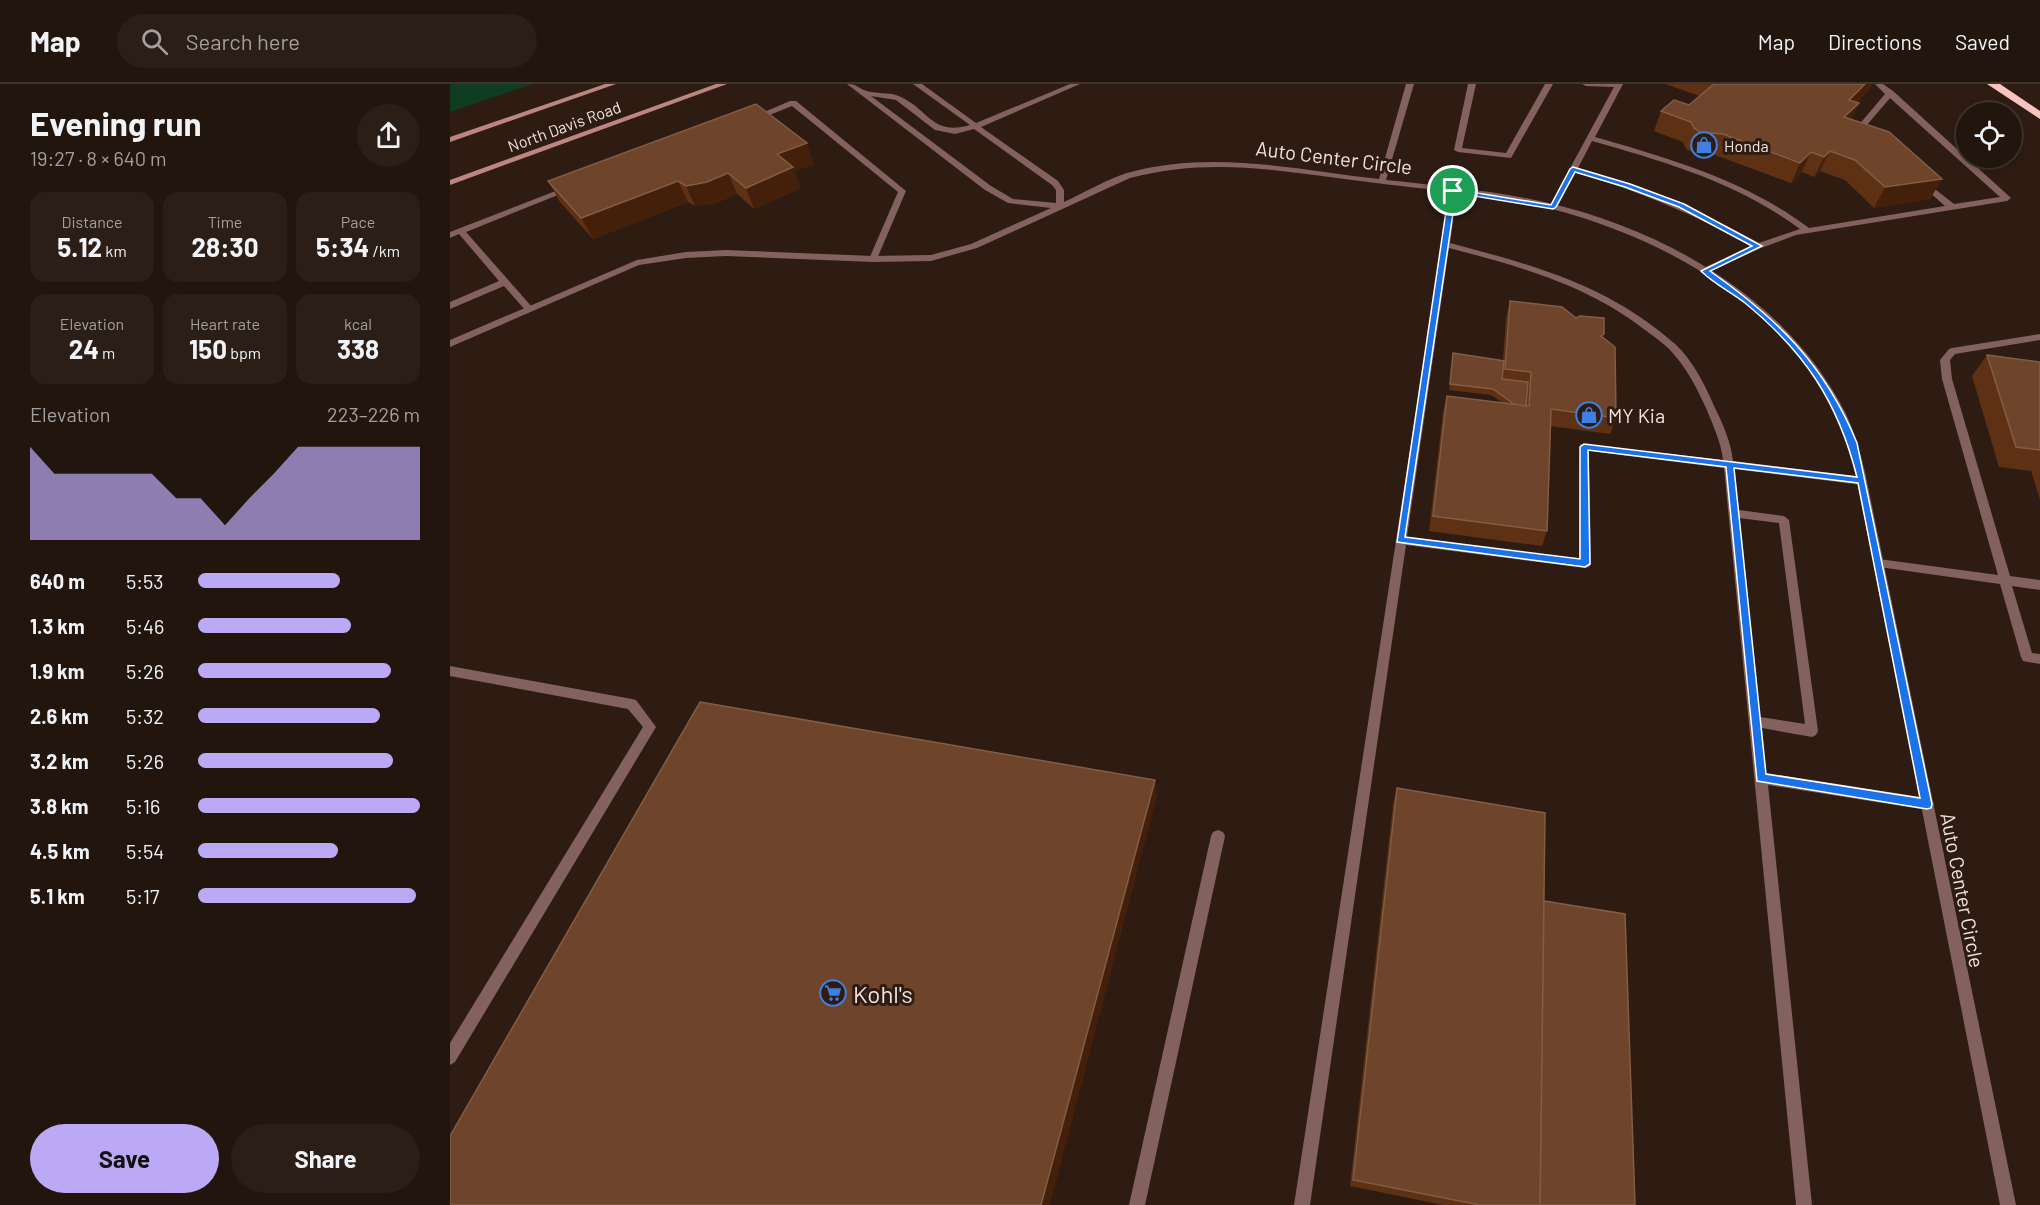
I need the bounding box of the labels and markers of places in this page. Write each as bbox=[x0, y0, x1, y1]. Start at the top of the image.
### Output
shop icon: Honda bbox=[1689, 130, 1719, 160]
place label: Honda bbox=[1724, 136, 1769, 155]
pin bbox=[1427, 165, 1478, 216]
shop icon: MY Kia bbox=[1574, 400, 1604, 430]
place label: MY Kia bbox=[1608, 403, 1665, 427]
supermarket icon: Kohl's bbox=[818, 978, 848, 1008]
place label: Kohl's bbox=[853, 979, 913, 1008]

